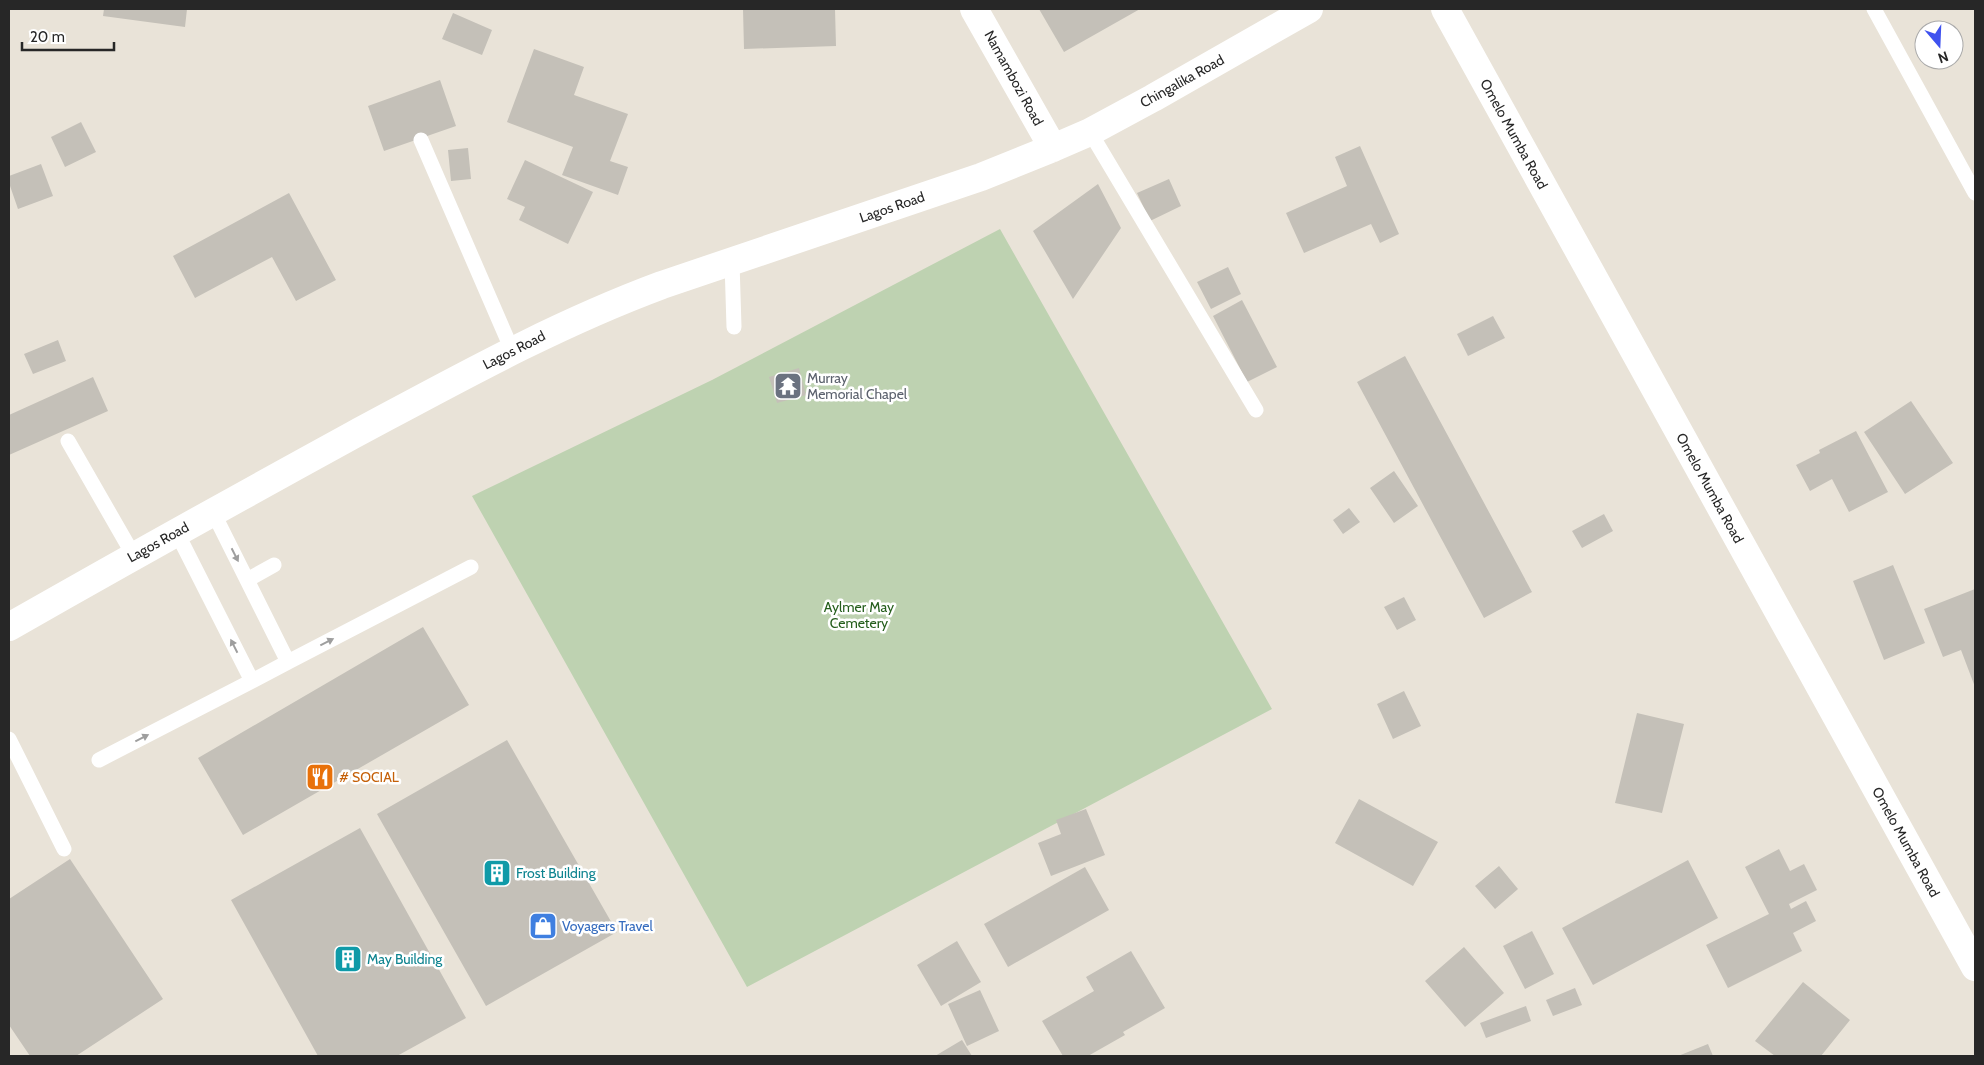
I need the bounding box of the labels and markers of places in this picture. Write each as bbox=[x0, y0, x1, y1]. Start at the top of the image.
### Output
place label: Murray Memorial Chapel bbox=[807, 369, 908, 403]
temple icon: Murray Memorial Chapel bbox=[773, 371, 803, 401]
restaurant icon: # SOCIAL bbox=[305, 762, 335, 792]
place label: # SOCIAL bbox=[339, 768, 399, 786]
building icon: Frost Building bbox=[482, 858, 512, 888]
place label: Frost Building bbox=[516, 864, 597, 882]
shop icon: Voyagers Travel bbox=[528, 911, 558, 941]
place label: Voyagers Travel bbox=[562, 917, 653, 935]
building icon: May Building bbox=[333, 944, 363, 974]
place label: May Building bbox=[367, 950, 443, 968]

